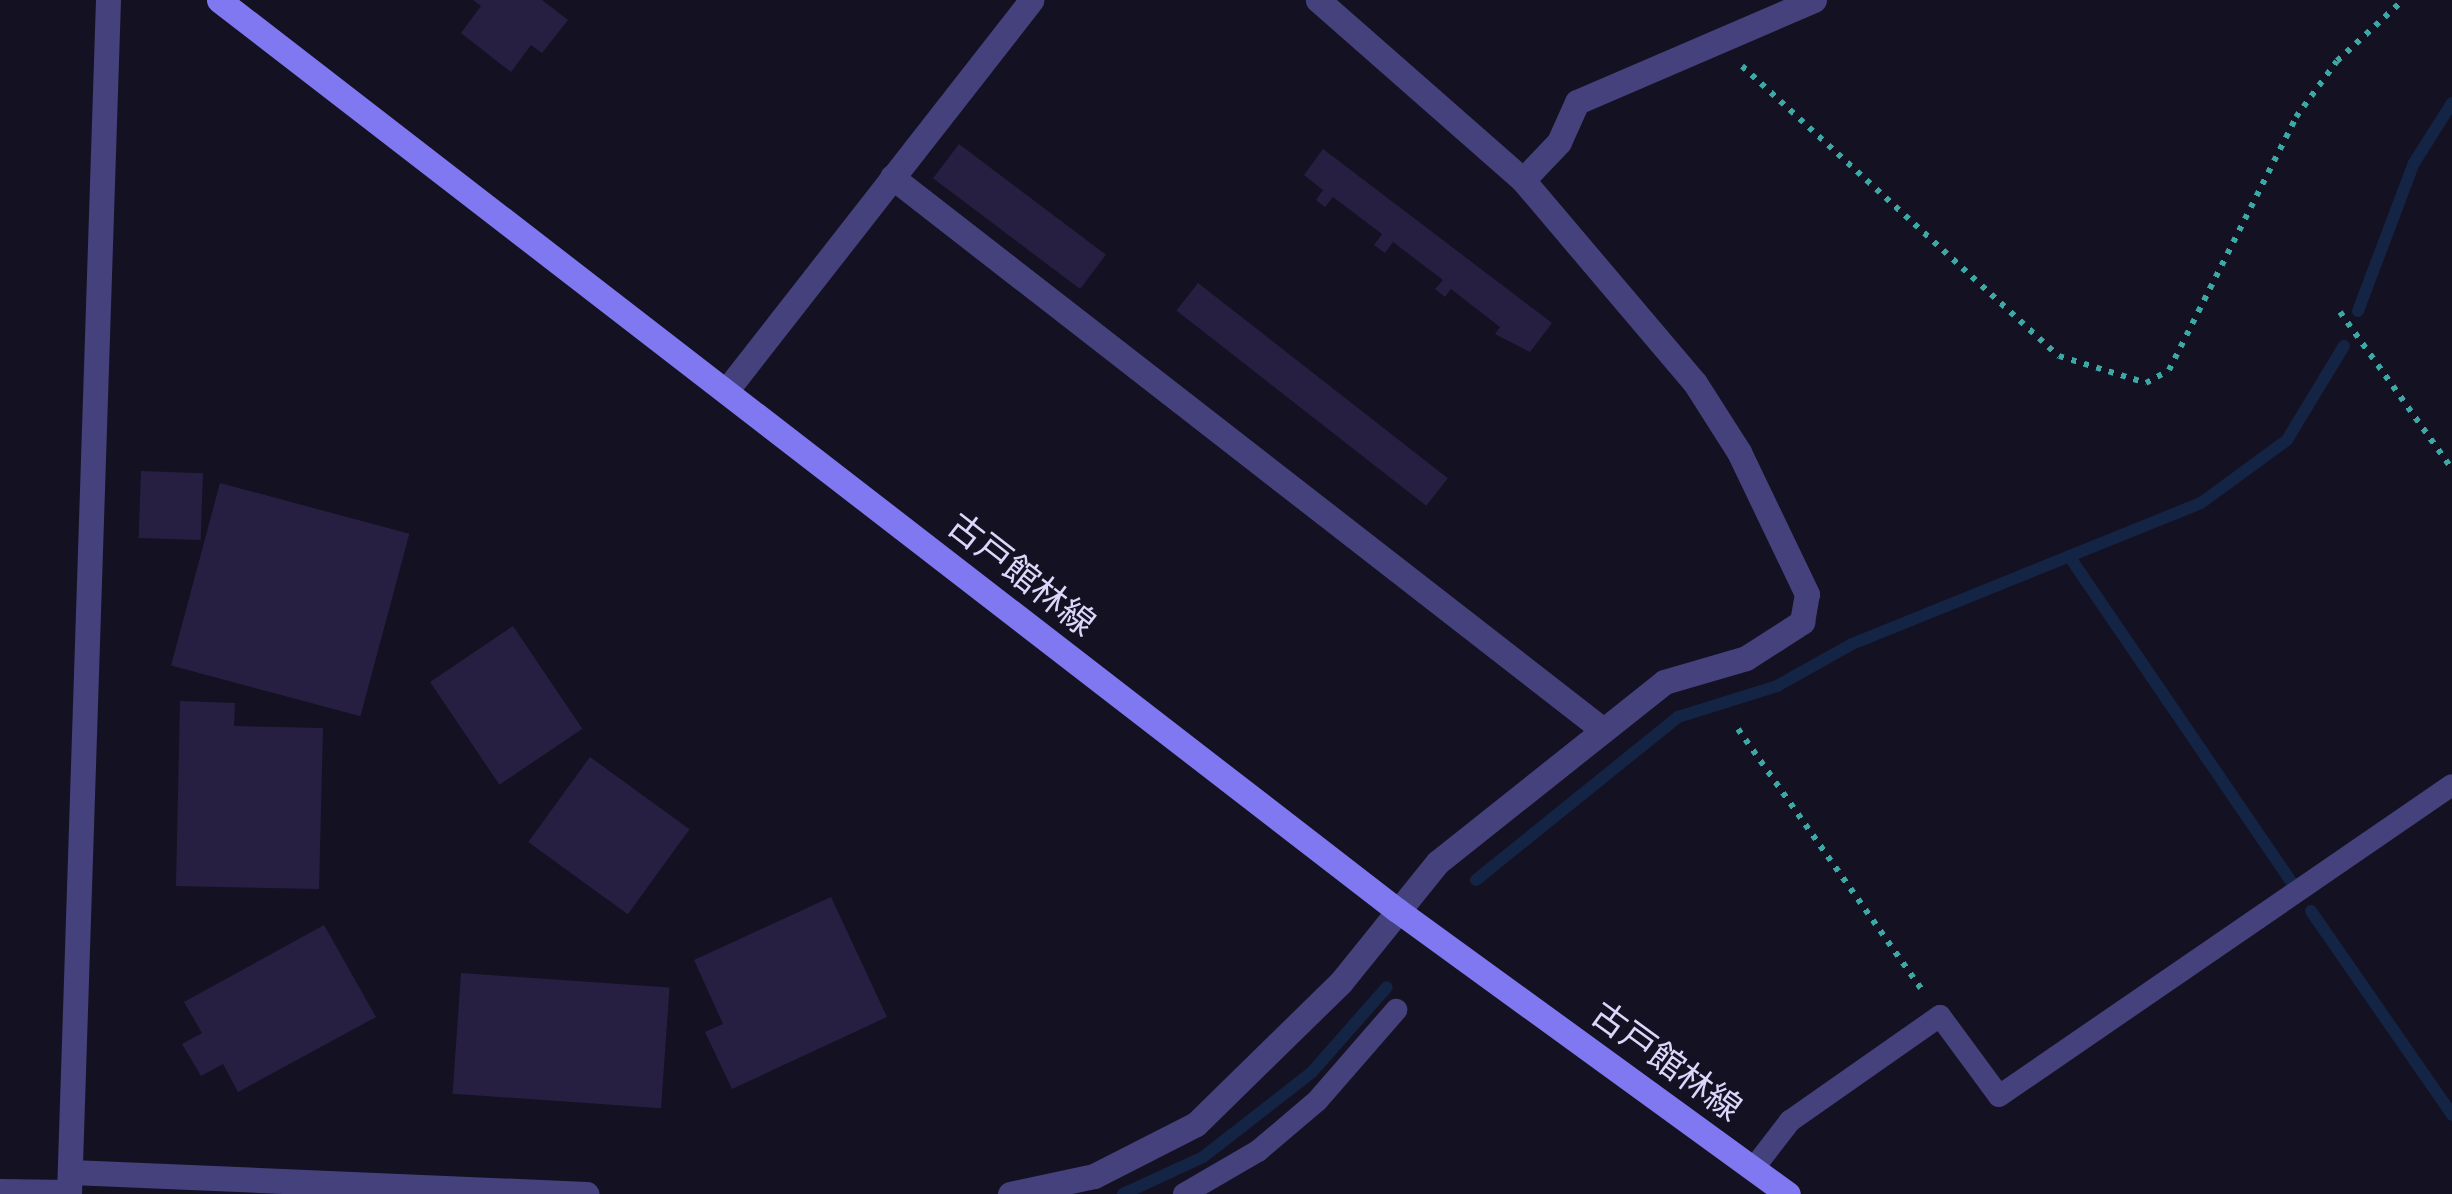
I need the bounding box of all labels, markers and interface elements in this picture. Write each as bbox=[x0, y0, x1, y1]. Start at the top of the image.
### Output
street label: 古戸館林線 bbox=[939, 505, 1103, 645]
street label: 古戸館林線 bbox=[1583, 994, 1749, 1130]

